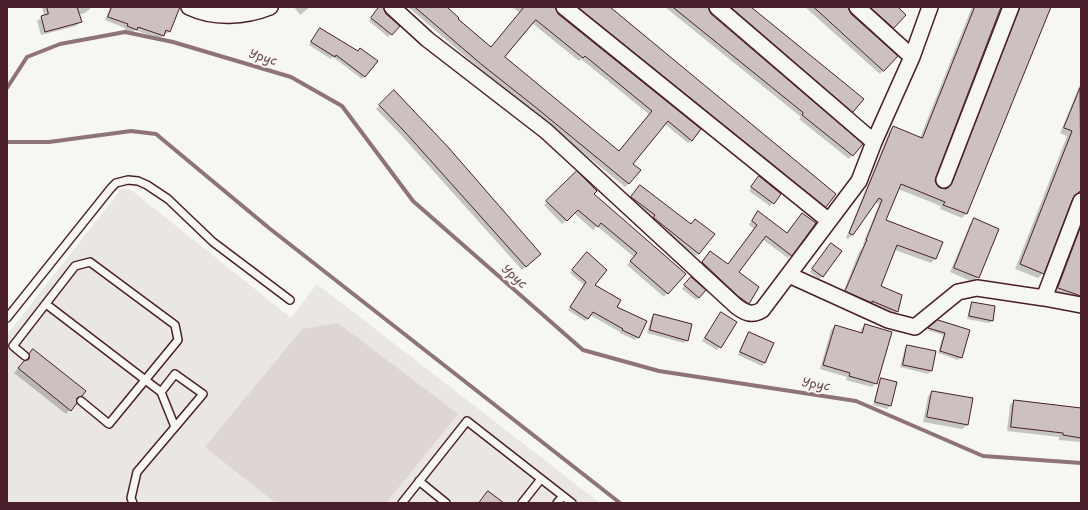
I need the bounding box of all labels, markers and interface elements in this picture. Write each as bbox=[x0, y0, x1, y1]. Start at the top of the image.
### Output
water label: Урус bbox=[247, 46, 279, 70]
water label: Урус bbox=[498, 262, 530, 292]
water label: Урус bbox=[800, 375, 832, 395]

